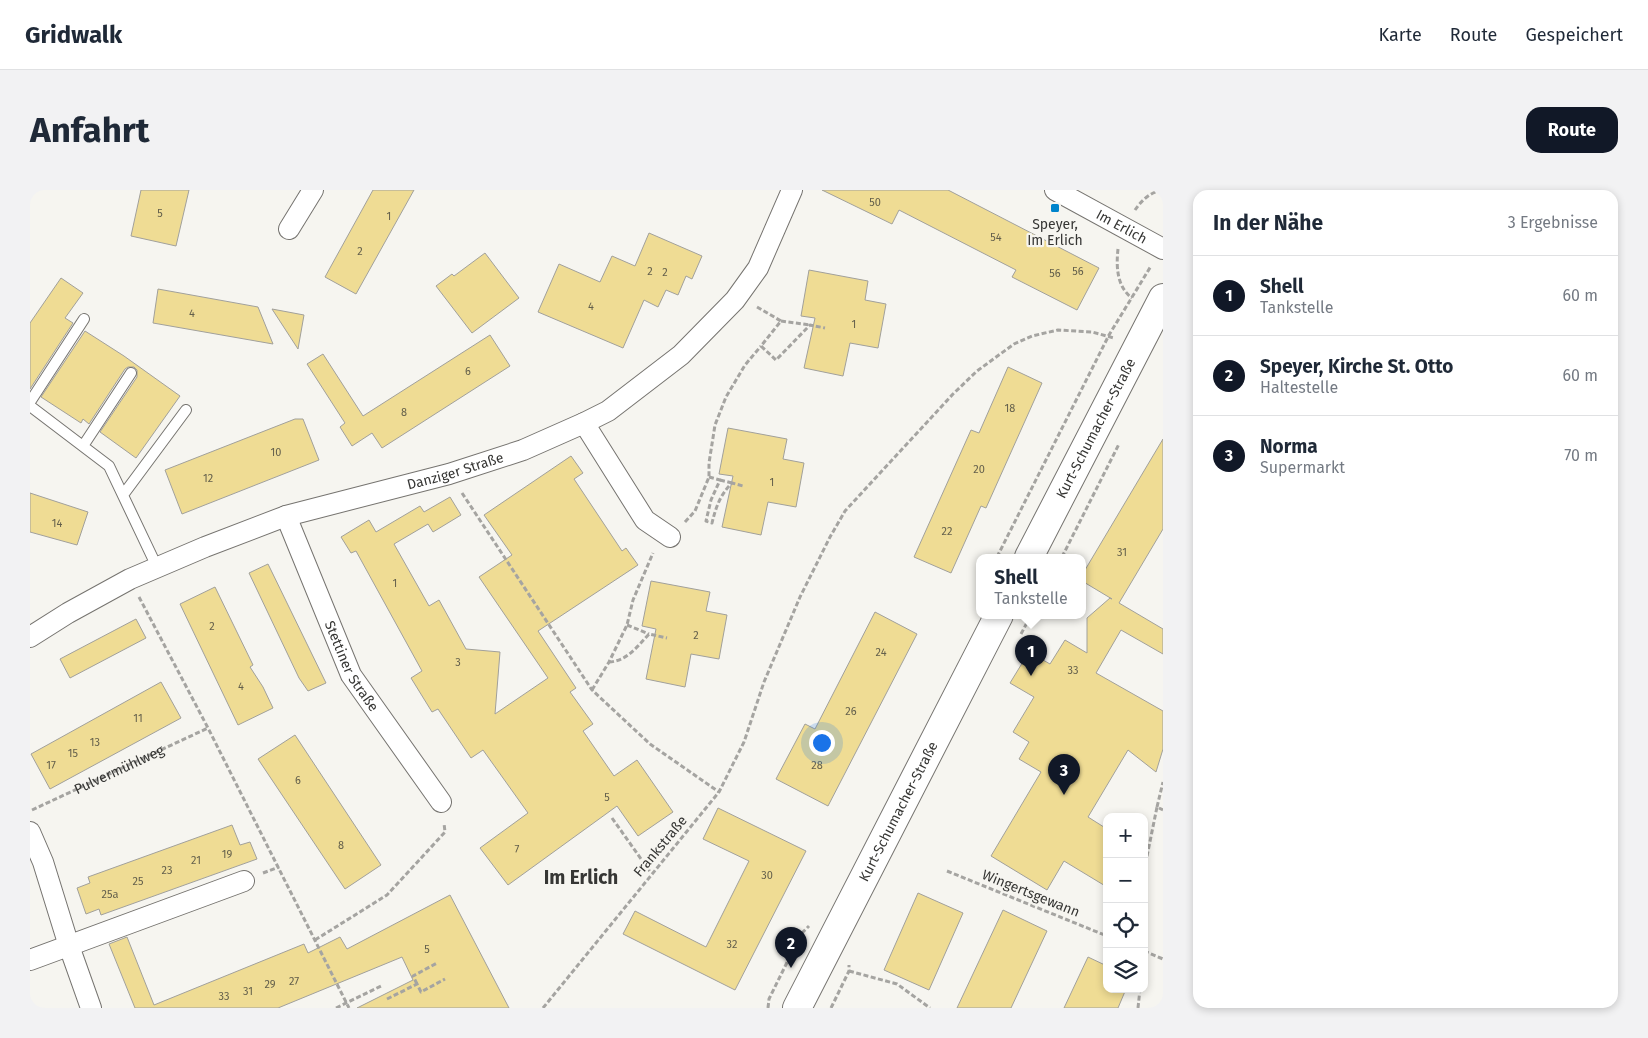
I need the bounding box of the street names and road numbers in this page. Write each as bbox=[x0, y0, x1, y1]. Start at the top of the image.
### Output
street label: Im Erlich bbox=[1093, 206, 1150, 248]
street label: Kurt-Schumacher-Straße bbox=[1053, 356, 1139, 501]
street label: Danziger Straße bbox=[405, 449, 506, 493]
street label: Stettiner Straße bbox=[321, 618, 382, 715]
street label: Kurt-Schumacher-Straße bbox=[855, 739, 942, 885]
street label: Pulvermühlweg bbox=[72, 741, 168, 798]
street label: Frankstraße bbox=[630, 812, 691, 880]
street label: Wingertsgewann bbox=[979, 866, 1082, 921]

